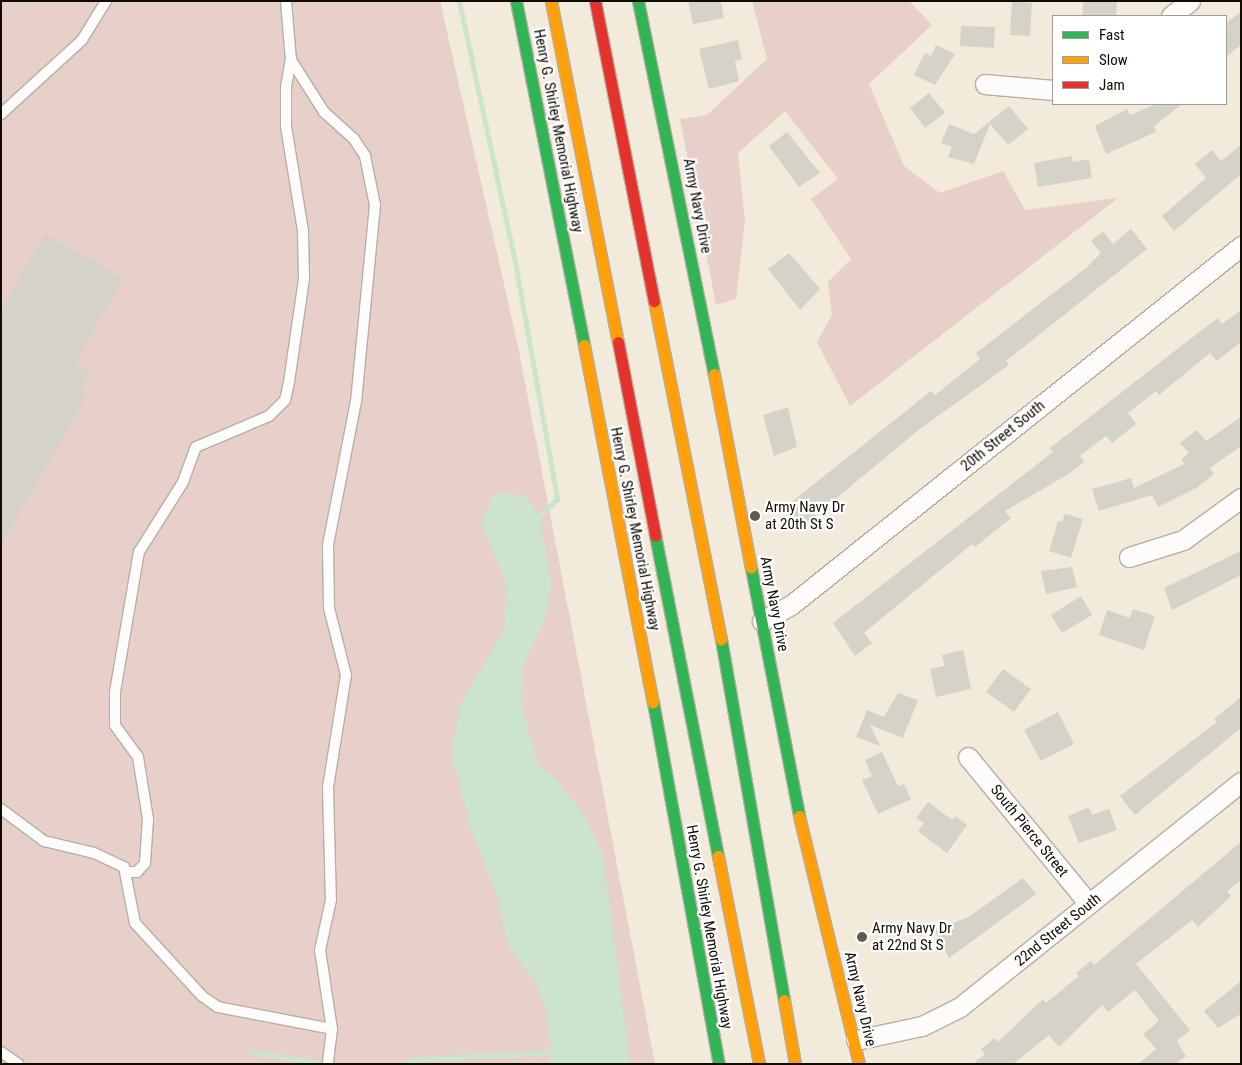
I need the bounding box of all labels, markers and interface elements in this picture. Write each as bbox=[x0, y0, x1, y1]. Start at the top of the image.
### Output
legend bbox=[1052, 15, 1227, 105]
text: Fast bbox=[1099, 26, 1124, 44]
street label: Henry G. Shirley Memorial Highway bbox=[529, 28, 587, 234]
text: Slow bbox=[1099, 51, 1128, 69]
text: Jam bbox=[1099, 76, 1125, 94]
street label: Army Navy Drive bbox=[679, 157, 715, 255]
street label: 20th Street South bbox=[957, 397, 1049, 475]
street label: Henry G. Shirley Memorial Highway bbox=[606, 426, 664, 632]
place label: Army Navy Dr at 20th St S bbox=[765, 498, 845, 533]
marker: Army Navy Dr at 20th St S bbox=[749, 510, 761, 522]
street label: Army Navy Drive bbox=[756, 555, 792, 653]
street label: South Pierce Street bbox=[986, 781, 1072, 881]
street label: Henry G. Shirley Memorial Highway bbox=[682, 823, 736, 1031]
street label: 22nd Street South bbox=[1011, 890, 1105, 970]
place label: Army Navy Dr at 22nd St S bbox=[872, 919, 952, 954]
marker: Army Navy Dr at 22nd St S bbox=[856, 931, 868, 943]
street label: Army Navy Drive bbox=[840, 950, 880, 1048]

